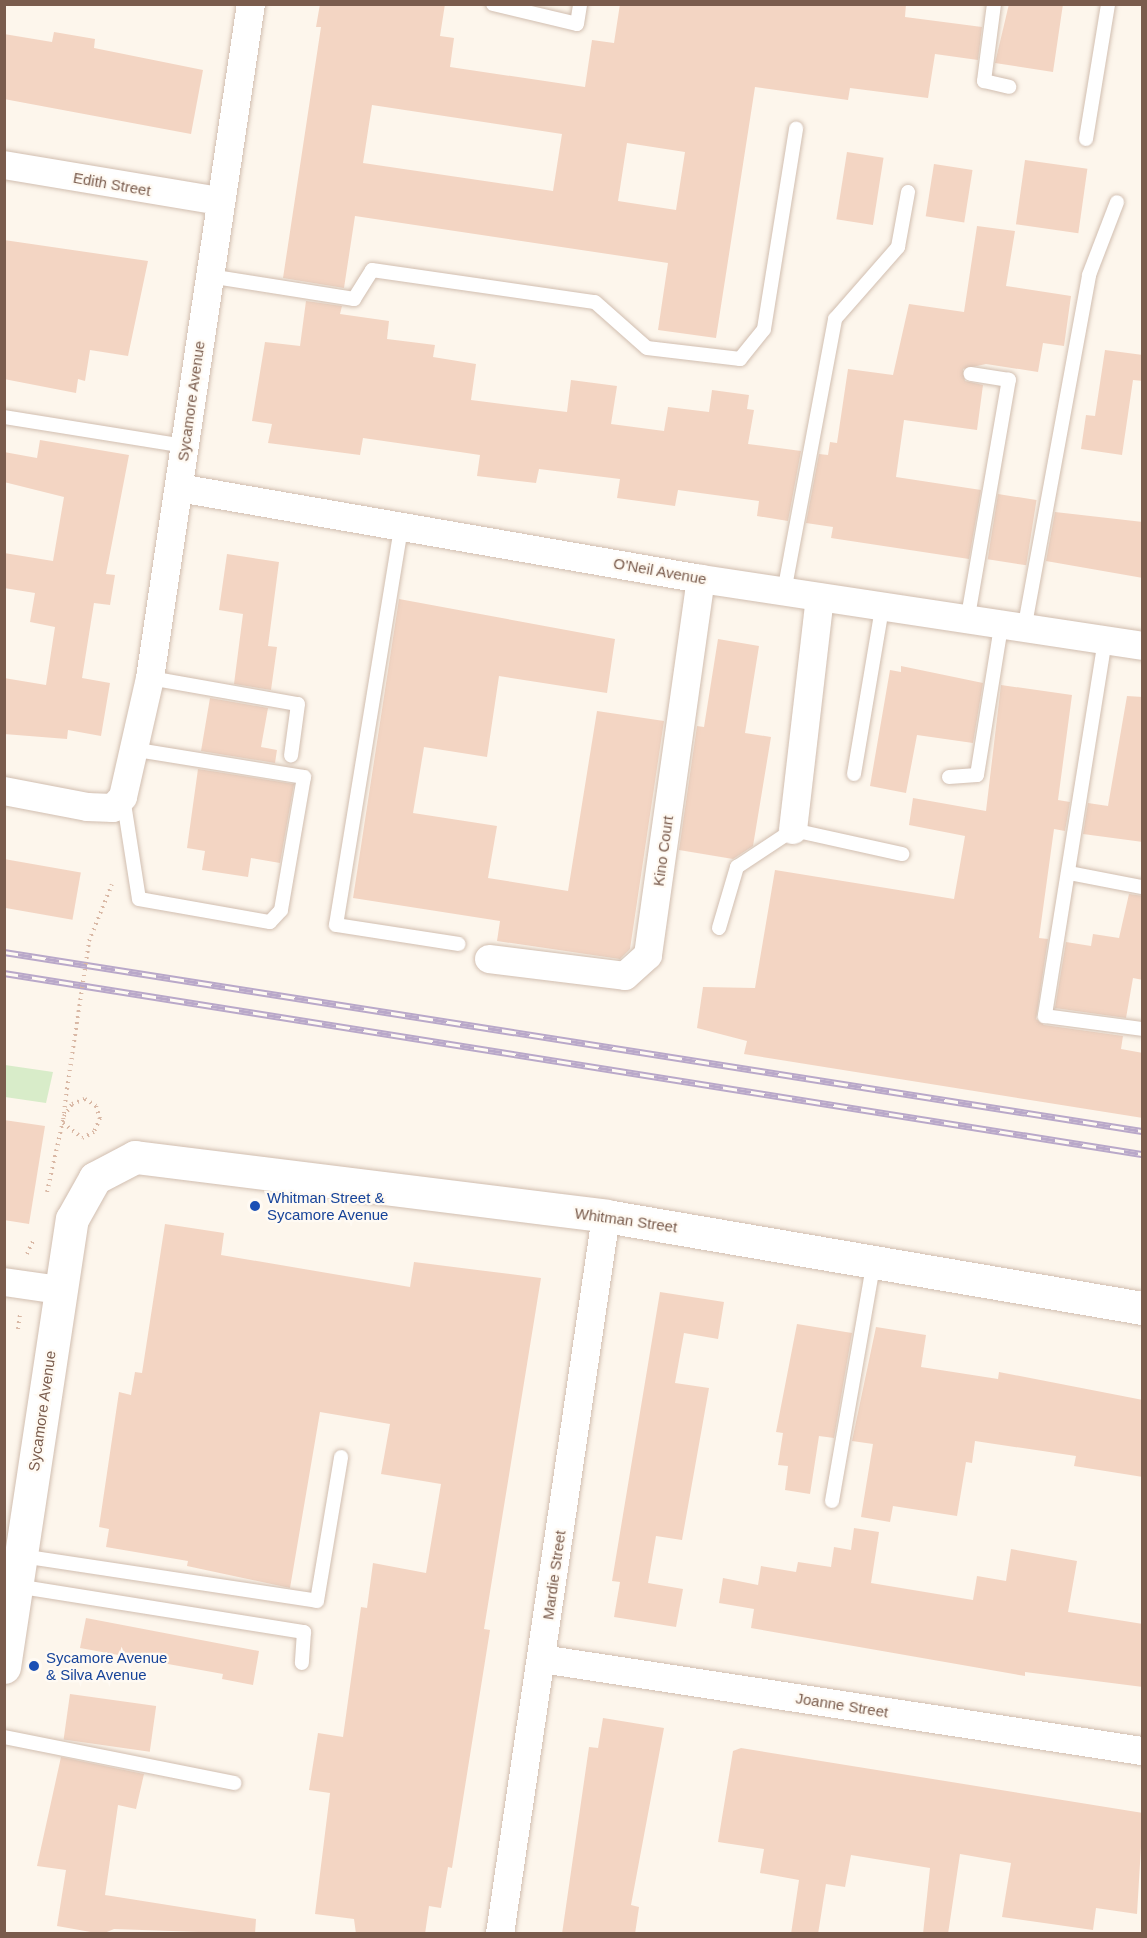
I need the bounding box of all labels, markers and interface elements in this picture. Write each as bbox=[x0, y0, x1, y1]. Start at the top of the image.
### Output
street label: Edith Street bbox=[72, 168, 152, 200]
street label: Sycamore Avenue bbox=[174, 339, 208, 463]
street label: O'Neil Avenue bbox=[612, 554, 708, 588]
street label: Kino Court bbox=[649, 815, 677, 887]
place label: Whitman Street & Sycamore Avenue bbox=[267, 1188, 389, 1223]
marker: Whitman Street & Sycamore Avenue bbox=[248, 1199, 262, 1213]
street label: Whitman Street bbox=[574, 1204, 678, 1236]
street label: Sycamore Avenue bbox=[25, 1349, 59, 1473]
street label: Mardie Street bbox=[539, 1529, 569, 1621]
place label: Sycamore Avenue & Silva Avenue bbox=[46, 1648, 168, 1683]
marker: Sycamore Avenue & Silva Avenue bbox=[27, 1659, 41, 1673]
street label: Joanne Street bbox=[794, 1689, 890, 1721]

